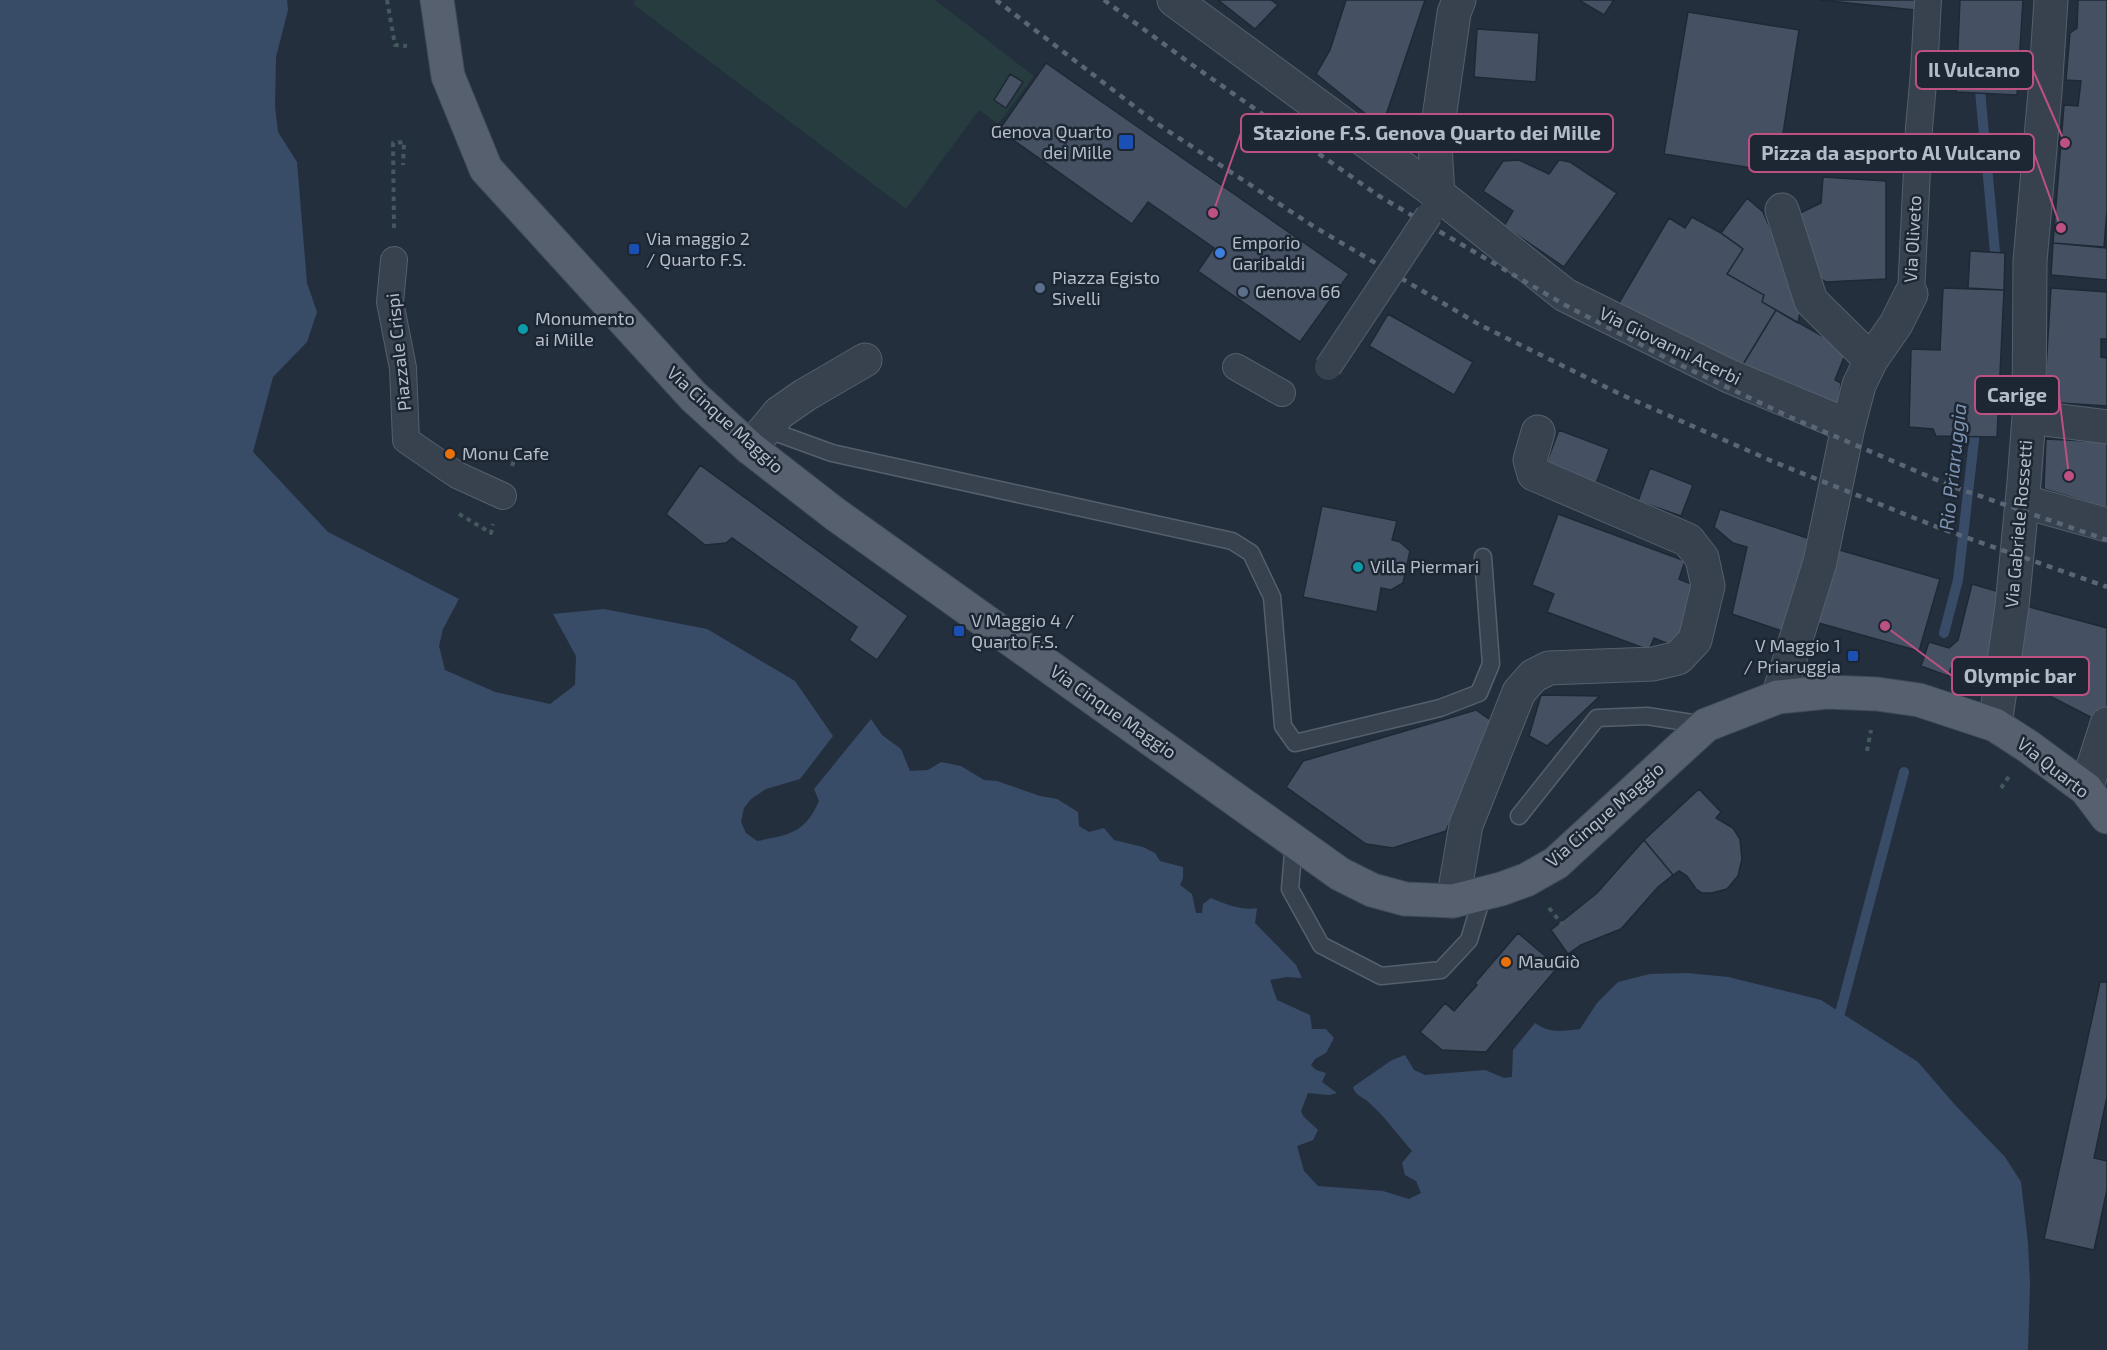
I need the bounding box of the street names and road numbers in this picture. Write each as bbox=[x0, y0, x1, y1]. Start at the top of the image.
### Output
street label: Via Oliveto bbox=[1899, 195, 1925, 283]
street label: Piazzale Crispi bbox=[381, 292, 415, 412]
street label: Via Giovanni Acerbi bbox=[1596, 301, 1745, 389]
street label: Via Cinque Maggio bbox=[663, 361, 788, 477]
street label: Via Gabriele Rossetti bbox=[2000, 439, 2036, 609]
street label: Via Cinque Maggio bbox=[1046, 659, 1181, 763]
street label: Via Quarto bbox=[2013, 732, 2094, 802]
street label: Via Cinque Maggio bbox=[1541, 757, 1668, 871]

